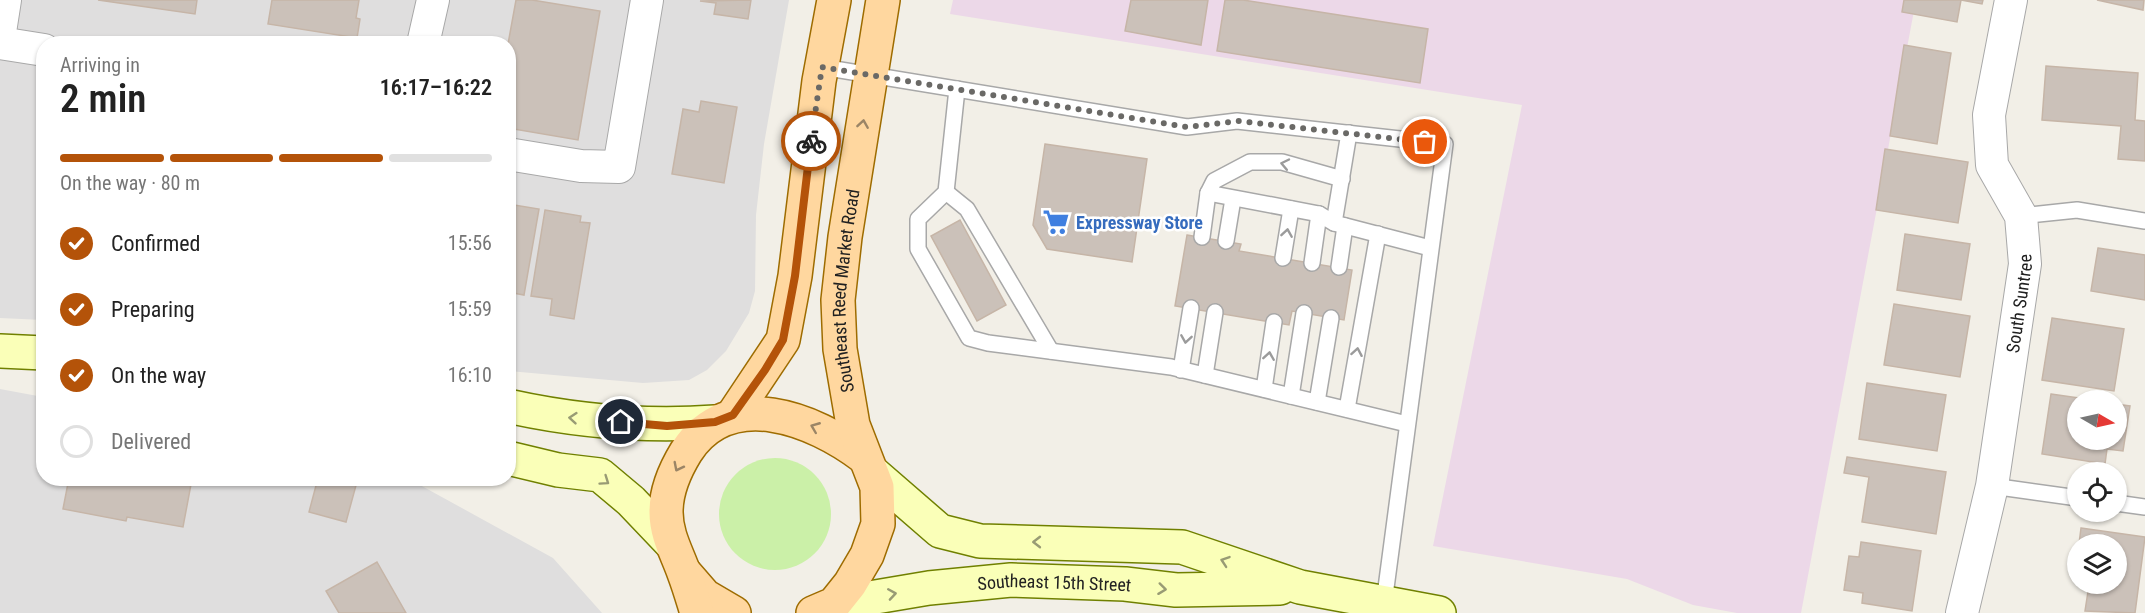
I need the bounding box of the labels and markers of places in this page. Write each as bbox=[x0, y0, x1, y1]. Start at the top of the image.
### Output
pin bbox=[1399, 116, 1450, 167]
supermarket icon: Expressway Store bbox=[1041, 207, 1071, 237]
place label: Expressway Store bbox=[1076, 212, 1203, 233]
pin bbox=[595, 396, 646, 447]

